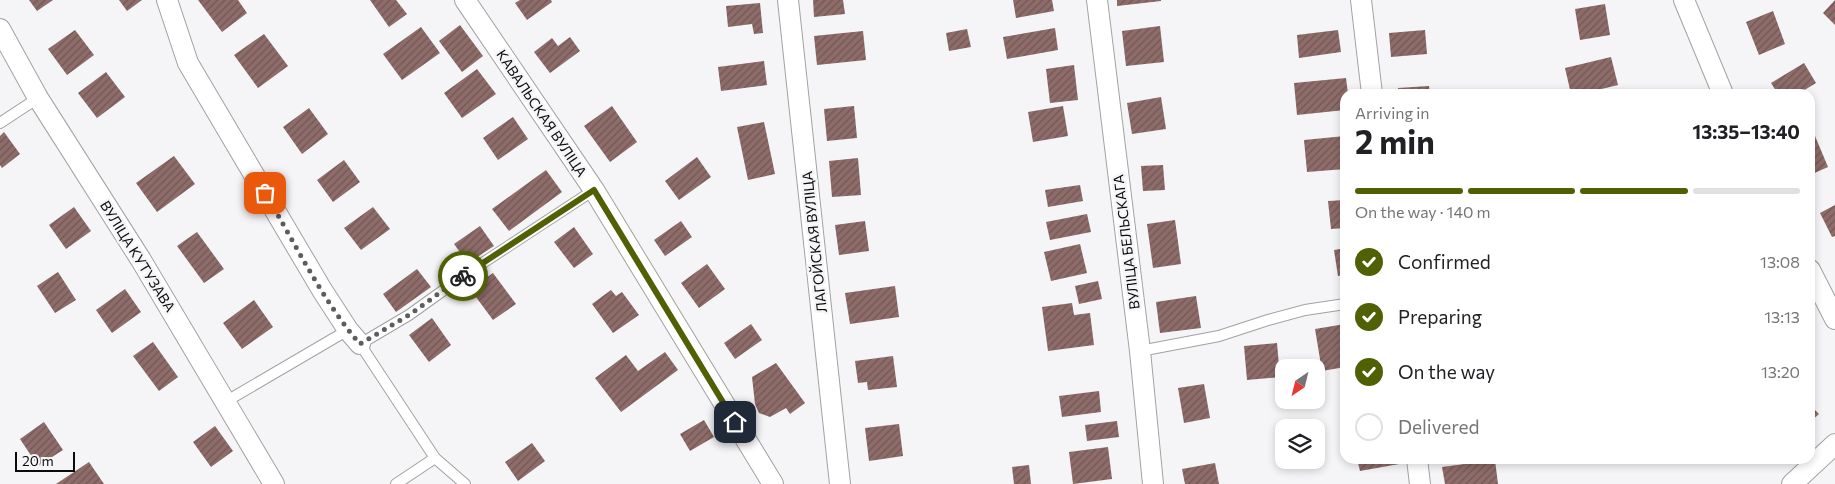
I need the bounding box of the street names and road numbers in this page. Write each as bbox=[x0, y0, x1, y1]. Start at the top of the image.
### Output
street label: КАВАЛЬСКАЯ ВУЛІЦА bbox=[493, 46, 591, 180]
street label: ЛАГОЙСКАЯ ВУЛІЦА bbox=[798, 170, 830, 314]
street label: ВУЛІЦА БЕЛЬСКАГА bbox=[1109, 173, 1143, 310]
street label: ВУЛІЦА КУТУЗАВА bbox=[97, 197, 179, 315]

